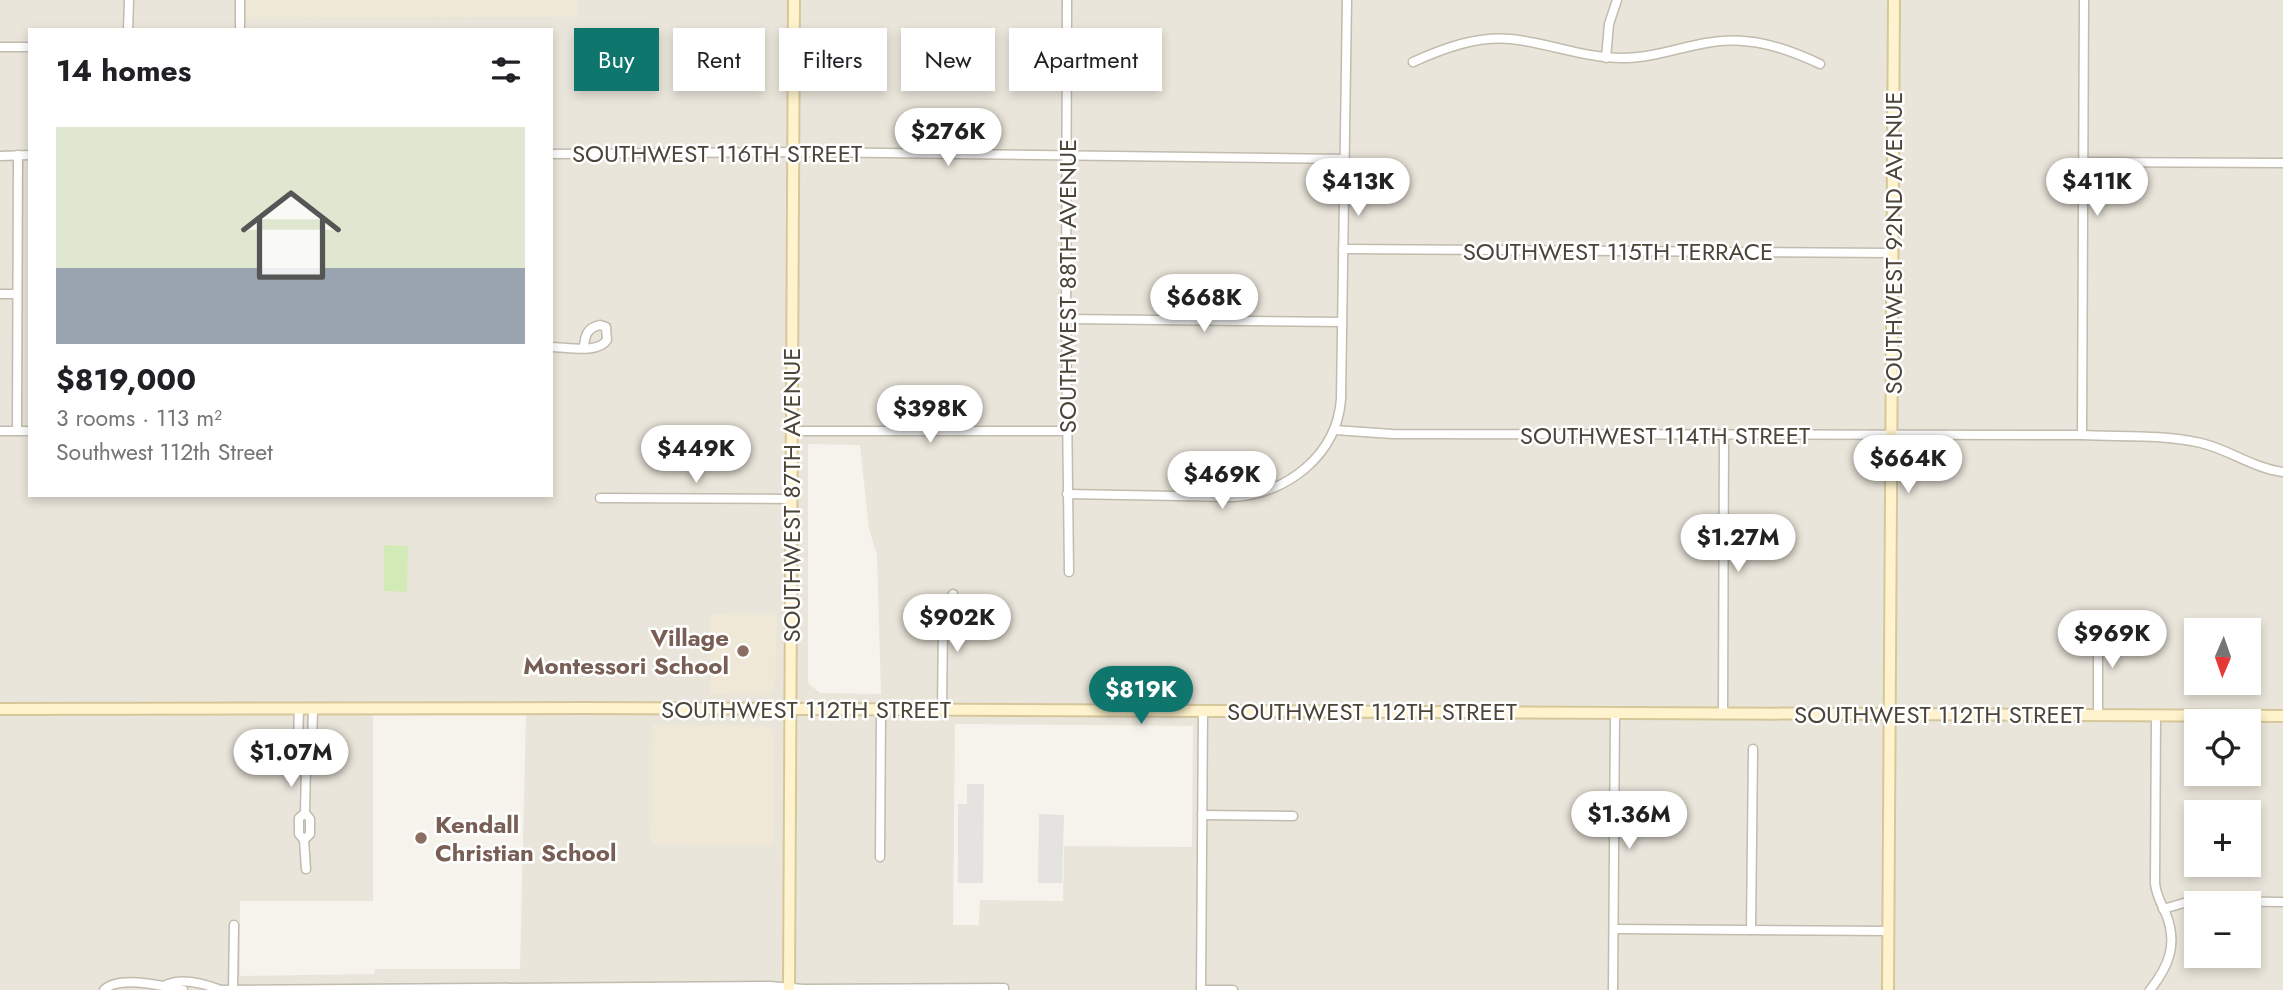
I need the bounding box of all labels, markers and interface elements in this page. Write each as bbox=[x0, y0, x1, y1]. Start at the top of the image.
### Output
chip: Buy bbox=[574, 28, 659, 91]
chip: Rent bbox=[673, 28, 765, 91]
chip: Filters bbox=[779, 28, 887, 91]
chip: New bbox=[901, 28, 995, 91]
chip: Apartment bbox=[1009, 28, 1162, 91]
text: 14 homes bbox=[56, 49, 191, 92]
icon: filters bbox=[487, 51, 525, 89]
street label: SOUTHWEST 92ND AVENUE bbox=[1876, 92, 1911, 394]
pin: $276K bbox=[899, 108, 997, 168]
text: $276K bbox=[911, 114, 985, 148]
street label: SOUTHWEST 116TH STREET bbox=[572, 136, 862, 171]
street label: SOUTHWEST 88TH AVENUE bbox=[1050, 139, 1085, 433]
pin: $413K bbox=[1309, 158, 1407, 218]
pin: $411K bbox=[2048, 158, 2146, 218]
text: $413K bbox=[1322, 164, 1394, 198]
text: $411K bbox=[2062, 164, 2132, 198]
icon: home bbox=[228, 172, 354, 298]
street label: SOUTHWEST 115TH TERRACE bbox=[1463, 234, 1773, 269]
pin: $668K bbox=[1155, 274, 1253, 334]
text: $668K bbox=[1166, 280, 1242, 314]
street label: SOUTHWEST 87TH AVENUE bbox=[774, 347, 809, 643]
text: $819,000 bbox=[56, 358, 196, 401]
pin: $398K bbox=[881, 386, 979, 445]
text: $398K bbox=[893, 391, 967, 425]
text: 3 rooms · 113 m² bbox=[56, 401, 222, 435]
street label: SOUTHWEST 114TH STREET bbox=[1520, 418, 1810, 453]
pin: $449K bbox=[647, 426, 745, 485]
text: $449K bbox=[657, 431, 735, 465]
text: Southwest 112th Street bbox=[56, 435, 273, 469]
pin: $664K bbox=[1859, 435, 1957, 495]
text: $664K bbox=[1869, 441, 1947, 475]
pin: $469K bbox=[1173, 452, 1271, 511]
text: $469K bbox=[1183, 457, 1261, 491]
pin: $1.27M bbox=[1681, 514, 1795, 574]
text: $1.27M bbox=[1697, 520, 1779, 554]
pin: $902K bbox=[908, 594, 1006, 654]
text: $902K bbox=[919, 600, 995, 634]
pin: $969K bbox=[2063, 610, 2161, 670]
text: $969K bbox=[2074, 616, 2150, 650]
north arrow bbox=[2184, 618, 2261, 695]
map controls bbox=[2184, 618, 2261, 968]
place label: Village Montessori School bbox=[523, 620, 729, 683]
marker: Village Montessori School bbox=[735, 643, 751, 659]
pin: $819K bbox=[1092, 666, 1190, 726]
text: $819K bbox=[1105, 672, 1177, 706]
street label: SOUTHWEST 112TH STREET bbox=[661, 692, 951, 727]
street label: SOUTHWEST 112TH STREET bbox=[1227, 694, 1517, 729]
street label: SOUTHWEST 112TH STREET bbox=[1794, 697, 2084, 732]
button: locate bbox=[2184, 709, 2261, 786]
pin: $1.07M bbox=[234, 730, 348, 789]
text: $1.07M bbox=[249, 735, 333, 769]
pin: $1.36M bbox=[1572, 792, 1686, 851]
text: $1.36M bbox=[1587, 797, 1671, 831]
button: + bbox=[2184, 800, 2261, 877]
place label: Kendall Christian School bbox=[435, 807, 616, 870]
marker: Kendall Christian School bbox=[413, 830, 429, 846]
button: − bbox=[2184, 891, 2261, 968]

